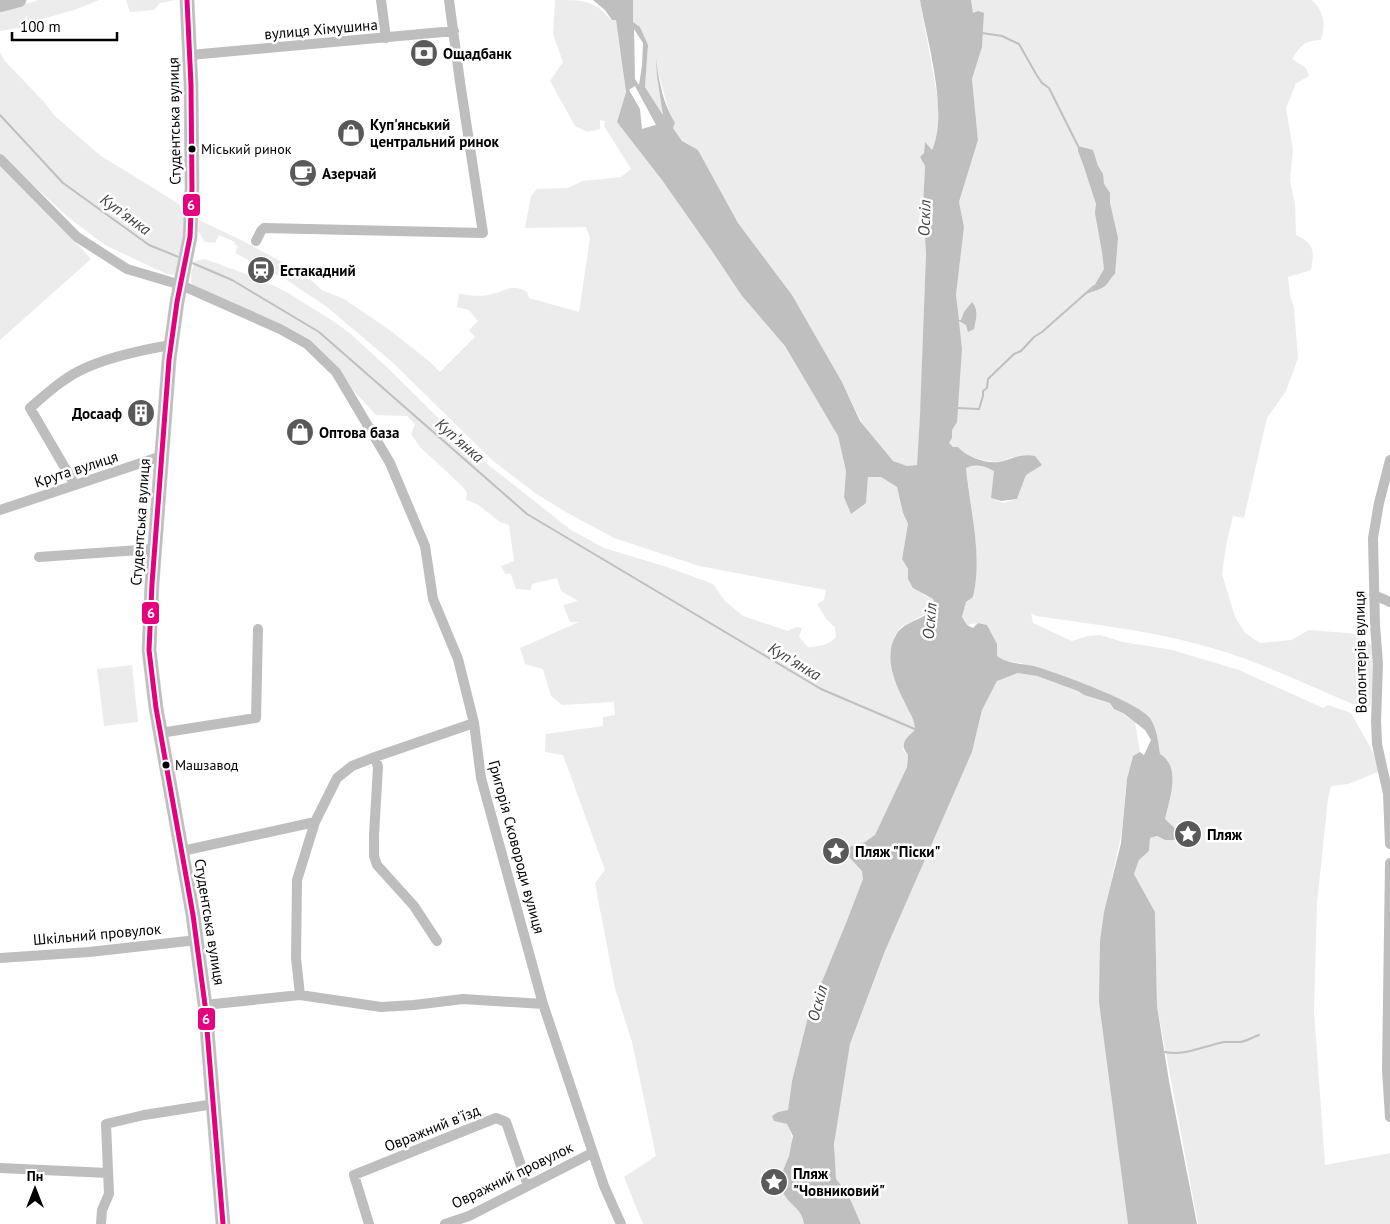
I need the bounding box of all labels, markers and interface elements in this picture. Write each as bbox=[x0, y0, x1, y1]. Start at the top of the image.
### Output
scale bar bbox=[12, 10, 118, 42]
street label: вулиця Хімушина bbox=[264, 15, 378, 43]
text: 100 m bbox=[20, 17, 61, 36]
bank icon: Ощадбанк bbox=[409, 38, 439, 68]
place label: Ощадбанк bbox=[443, 44, 512, 63]
street label: Студентська вулиця bbox=[163, 57, 185, 185]
place label: Куп'янський центральний ринок bbox=[370, 115, 500, 151]
shop icon: Куп'янський центральний ринок bbox=[336, 118, 366, 148]
place label: Міський ринок bbox=[201, 140, 292, 158]
marker: Міський ринок bbox=[187, 144, 197, 154]
cafe icon: Азерчай bbox=[288, 158, 318, 188]
place label: Азерчай bbox=[322, 164, 376, 183]
water label: Куп'янка bbox=[97, 189, 155, 239]
line badge: 6 bbox=[182, 193, 201, 217]
text: 6 bbox=[187, 196, 195, 214]
water label: Оскіл bbox=[913, 199, 935, 237]
station icon: Естакадний bbox=[246, 255, 276, 285]
place label: Естакадний bbox=[280, 261, 356, 280]
building icon: Досааф bbox=[126, 398, 156, 428]
place label: Досааф bbox=[72, 404, 122, 423]
water label: Куп'янка bbox=[432, 413, 489, 467]
shop icon: Оптова база bbox=[285, 417, 315, 447]
place label: Оптова база bbox=[319, 423, 399, 442]
street label: Крута вулиця bbox=[32, 447, 120, 491]
street label: Студентська вулиця bbox=[126, 458, 154, 586]
street label: Волонтерів вулиця bbox=[1349, 590, 1371, 714]
line badge: 6 bbox=[141, 601, 160, 625]
water label: Оскіл bbox=[917, 602, 941, 640]
text: 6 bbox=[147, 604, 155, 622]
water label: Куп'янка bbox=[765, 638, 825, 685]
place label: Машзавод bbox=[175, 756, 239, 774]
street label: Григорія Сковороди вулиця bbox=[485, 758, 549, 936]
marker: Машзавод bbox=[161, 760, 171, 770]
place icon: Пляж bbox=[1173, 819, 1203, 849]
place label: Пляж bbox=[1207, 825, 1243, 844]
place icon: Пляж "Піски" bbox=[821, 836, 851, 866]
place label: Пляж "Піски" bbox=[855, 842, 940, 861]
street label: Студентська вулиця bbox=[191, 857, 229, 987]
street label: Шкільний провулок bbox=[32, 919, 163, 949]
water label: Оскіл bbox=[803, 983, 831, 1023]
line badge: 6 bbox=[197, 1007, 216, 1031]
text: 6 bbox=[202, 1010, 210, 1028]
street label: Овражний в'їзд bbox=[381, 1100, 483, 1156]
street label: Овражний провулок bbox=[448, 1137, 577, 1213]
north arrow bbox=[10, 1164, 60, 1214]
place label: Пляж "Човниковий" bbox=[793, 1164, 885, 1200]
text: Пн bbox=[27, 1167, 43, 1185]
place icon: Пляж "Човниковий" bbox=[759, 1167, 789, 1197]

